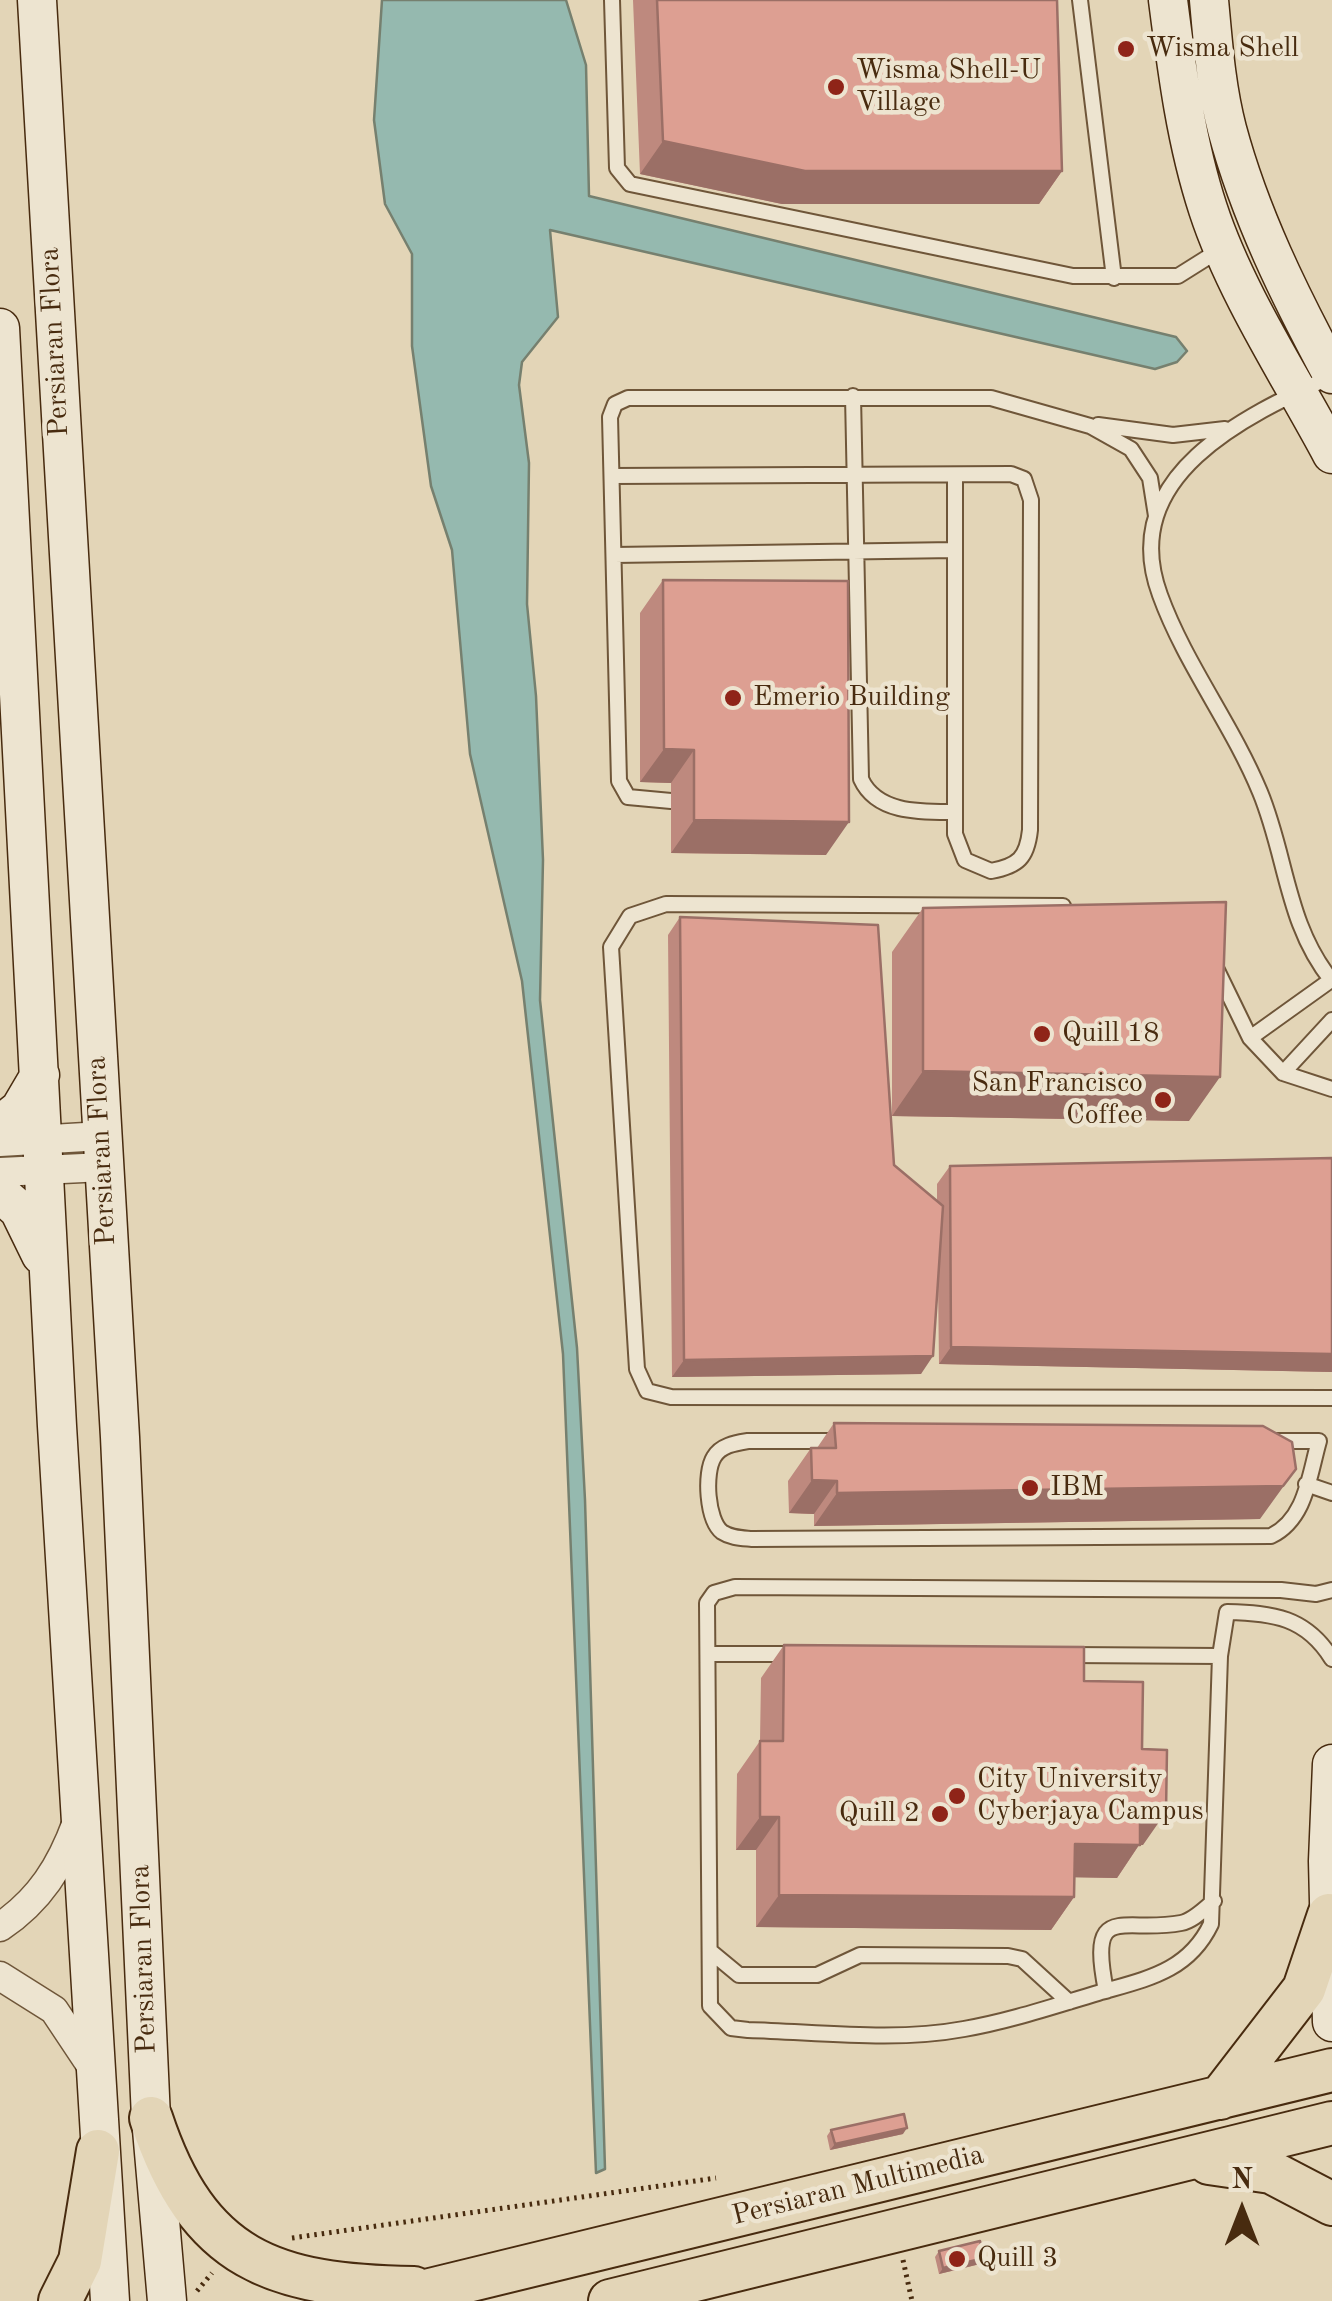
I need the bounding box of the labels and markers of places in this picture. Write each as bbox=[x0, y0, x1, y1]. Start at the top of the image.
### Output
place label: Wisma Shell bbox=[1146, 32, 1299, 66]
marker: Wisma Shell bbox=[1115, 38, 1137, 60]
place label: Wisma Shell-U Village bbox=[856, 54, 1041, 120]
marker: Wisma Shell-U Village bbox=[825, 76, 847, 98]
place label: Emerio Building bbox=[753, 681, 950, 715]
marker: Emerio Building bbox=[722, 687, 744, 709]
place label: Quill 18 bbox=[1062, 1017, 1160, 1051]
marker: Quill 18 bbox=[1031, 1023, 1053, 1045]
place label: San Francisco Coffee bbox=[971, 1067, 1143, 1133]
marker: San Francisco Coffee bbox=[1152, 1089, 1174, 1111]
place label: IBM bbox=[1050, 1471, 1104, 1505]
marker: IBM bbox=[1019, 1477, 1041, 1499]
place label: City University Cyberjaya Campus bbox=[977, 1763, 1204, 1829]
marker: City University Cyberjaya Campus bbox=[946, 1785, 968, 1807]
place label: Quill 2 bbox=[839, 1797, 920, 1831]
marker: Quill 2 bbox=[929, 1803, 951, 1825]
place label: Quill 3 bbox=[977, 2242, 1058, 2276]
marker: Quill 3 bbox=[946, 2248, 968, 2270]

